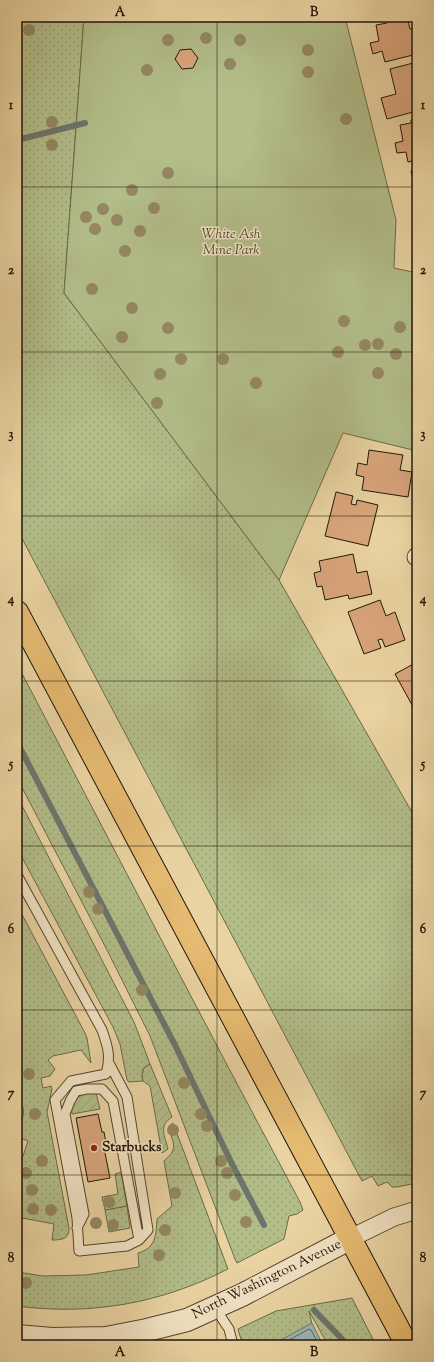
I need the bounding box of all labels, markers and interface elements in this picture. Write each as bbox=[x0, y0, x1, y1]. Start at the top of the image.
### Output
text: A bbox=[115, 4, 126, 22]
text: B bbox=[310, 4, 319, 22]
text: 1 bbox=[9, 97, 14, 115]
text: 1 bbox=[421, 97, 426, 115]
park label: White Ash Mine Park bbox=[201, 225, 261, 261]
text: 2 bbox=[8, 262, 15, 280]
text: 2 bbox=[420, 262, 427, 280]
text: 3 bbox=[8, 426, 14, 444]
text: 3 bbox=[420, 426, 426, 444]
text: 4 bbox=[7, 591, 15, 609]
text: 4 bbox=[419, 591, 427, 609]
text: 5 bbox=[8, 756, 14, 774]
text: 5 bbox=[420, 756, 426, 774]
text: 6 bbox=[8, 921, 15, 939]
text: 6 bbox=[420, 921, 427, 939]
text: 7 bbox=[8, 1085, 15, 1103]
text: 7 bbox=[420, 1085, 427, 1103]
place label: Starbucks bbox=[102, 1138, 162, 1158]
marker: Starbucks bbox=[89, 1143, 99, 1153]
street label: North Washington Avenue bbox=[189, 1235, 345, 1325]
text: 8 bbox=[8, 1250, 15, 1268]
text: 8 bbox=[420, 1250, 427, 1268]
text: A bbox=[115, 1344, 126, 1362]
text: B bbox=[310, 1344, 319, 1362]

